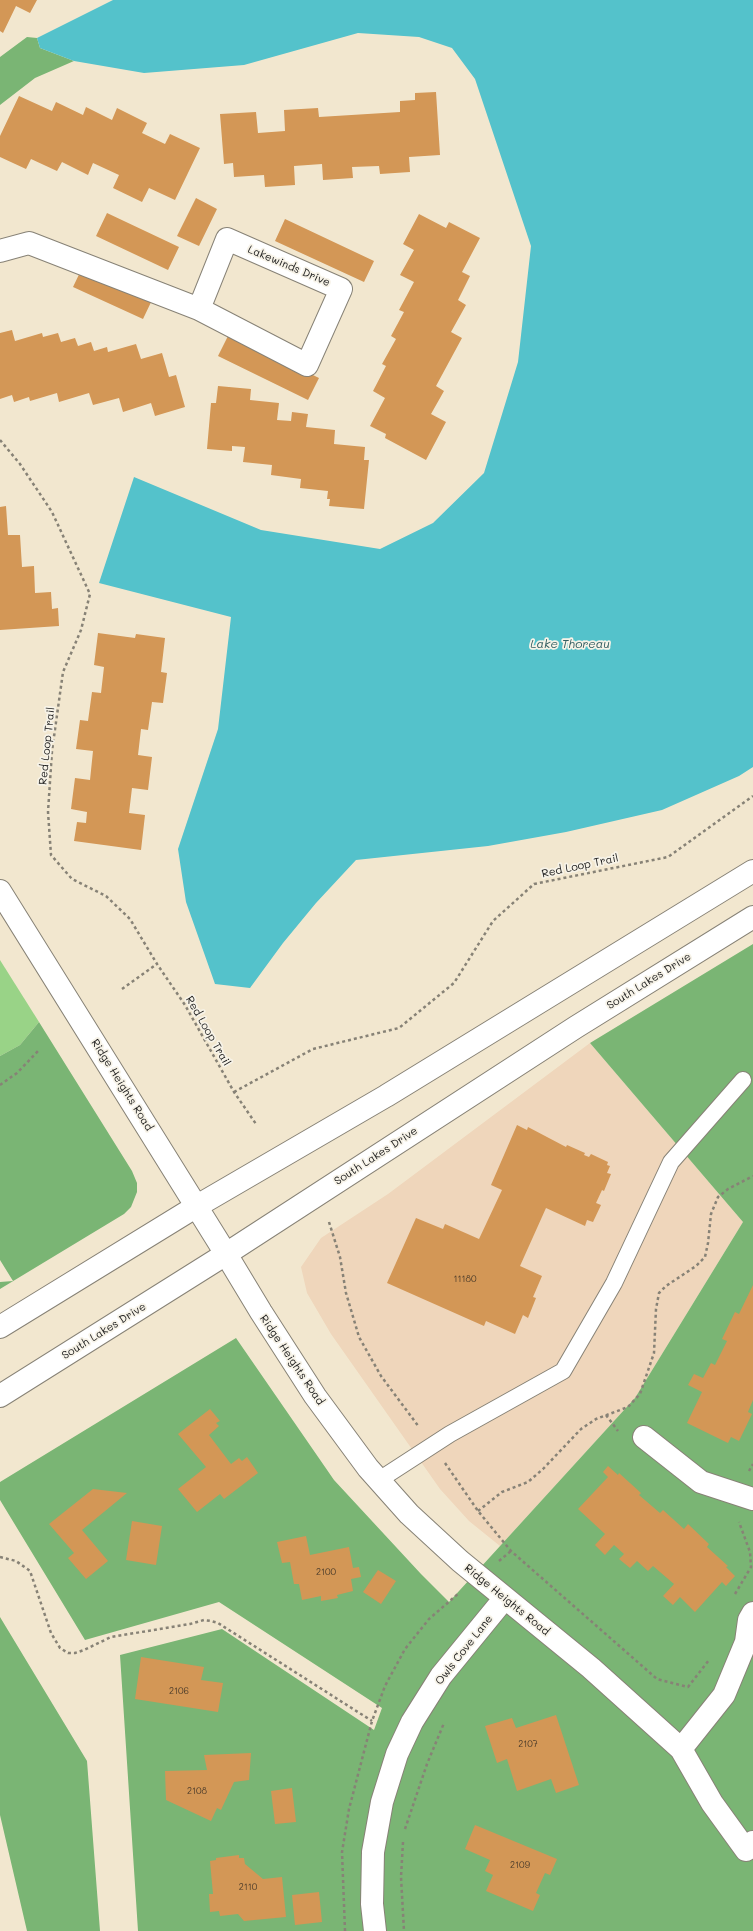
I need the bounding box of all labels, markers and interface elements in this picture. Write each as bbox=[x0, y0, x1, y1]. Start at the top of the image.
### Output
street label: Lakewinds Drive bbox=[246, 243, 332, 289]
water label: Lake Thoreau bbox=[530, 637, 610, 651]
street label: Red Loop Trail bbox=[36, 706, 58, 786]
street label: Red Loop Trail bbox=[540, 851, 620, 881]
street label: South Lakes Drive bbox=[605, 950, 693, 1012]
street label: Red Loop Trail bbox=[183, 994, 233, 1068]
street label: Ridge Heights Road bbox=[88, 1037, 156, 1133]
street label: South Lakes Drive bbox=[332, 1124, 420, 1188]
house number: 11180 bbox=[453, 1274, 477, 1284]
street label: South Lakes Drive bbox=[60, 1300, 148, 1362]
street label: Ridge Heights Road bbox=[257, 1312, 327, 1408]
street label: Ridge Heights Road bbox=[462, 1562, 552, 1638]
house number: 2100 bbox=[316, 1567, 336, 1577]
street label: Owls Cove Lane bbox=[433, 1612, 495, 1688]
house number: 2106 bbox=[169, 1686, 189, 1696]
house number: 2107 bbox=[518, 1739, 538, 1749]
house number: 2108 bbox=[187, 1786, 207, 1796]
house number: 2109 bbox=[510, 1860, 530, 1870]
house number: 2110 bbox=[239, 1882, 257, 1892]

